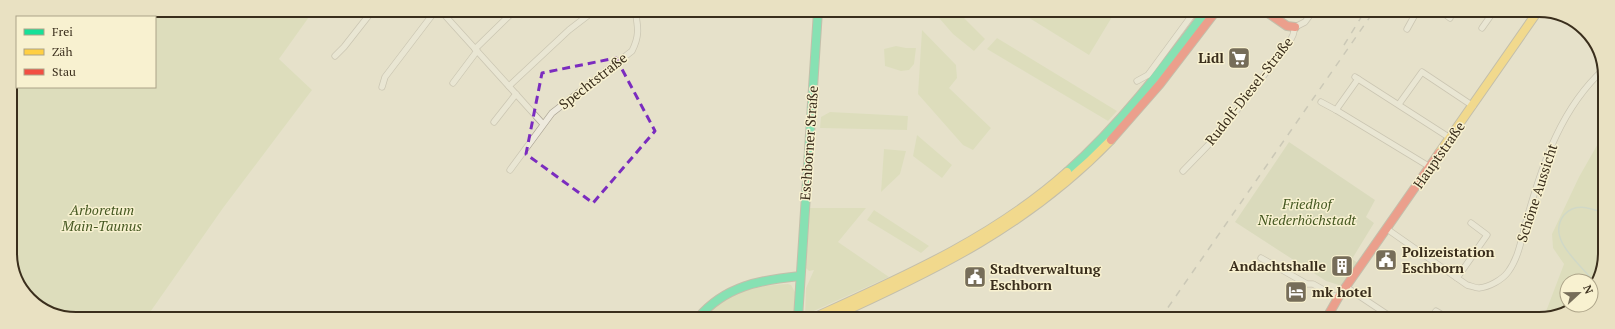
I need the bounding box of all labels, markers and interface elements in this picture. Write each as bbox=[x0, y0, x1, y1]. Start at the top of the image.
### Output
legend bbox=[16, 16, 156, 88]
text: Frei bbox=[52, 24, 73, 39]
street label: Rudolf-Diesel-Straße bbox=[1200, 33, 1297, 149]
text: Zäh bbox=[52, 44, 72, 59]
supermarket icon: Lidl bbox=[1226, 45, 1252, 71]
street label: Spechtstraße bbox=[554, 48, 631, 113]
place label: Lidl bbox=[1198, 48, 1224, 67]
text: Stau bbox=[52, 64, 76, 79]
street label: Eschborner Straße bbox=[795, 85, 822, 201]
street label: Hauptstraße bbox=[1408, 117, 1469, 192]
street label: Schöne Aussicht bbox=[1512, 140, 1562, 244]
park label: Friedhof Niederhöchstadt bbox=[1257, 194, 1356, 229]
park label: Arboretum Main-Taunus bbox=[61, 200, 142, 235]
place label: Polizeistation Eschborn bbox=[1402, 242, 1495, 277]
public building icon: Polizeistation Eschborn bbox=[1373, 247, 1399, 273]
building icon: Andachtshalle bbox=[1329, 253, 1355, 279]
place label: Andachtshalle bbox=[1229, 256, 1326, 275]
place label: Stadtverwaltung Eschborn bbox=[990, 259, 1102, 294]
public building icon: Stadtverwaltung Eschborn bbox=[962, 264, 988, 290]
north arrow bbox=[1559, 273, 1599, 313]
hotel icon: mk hotel bbox=[1283, 279, 1309, 305]
place label: mk hotel bbox=[1312, 282, 1372, 301]
text: N bbox=[1580, 283, 1597, 296]

